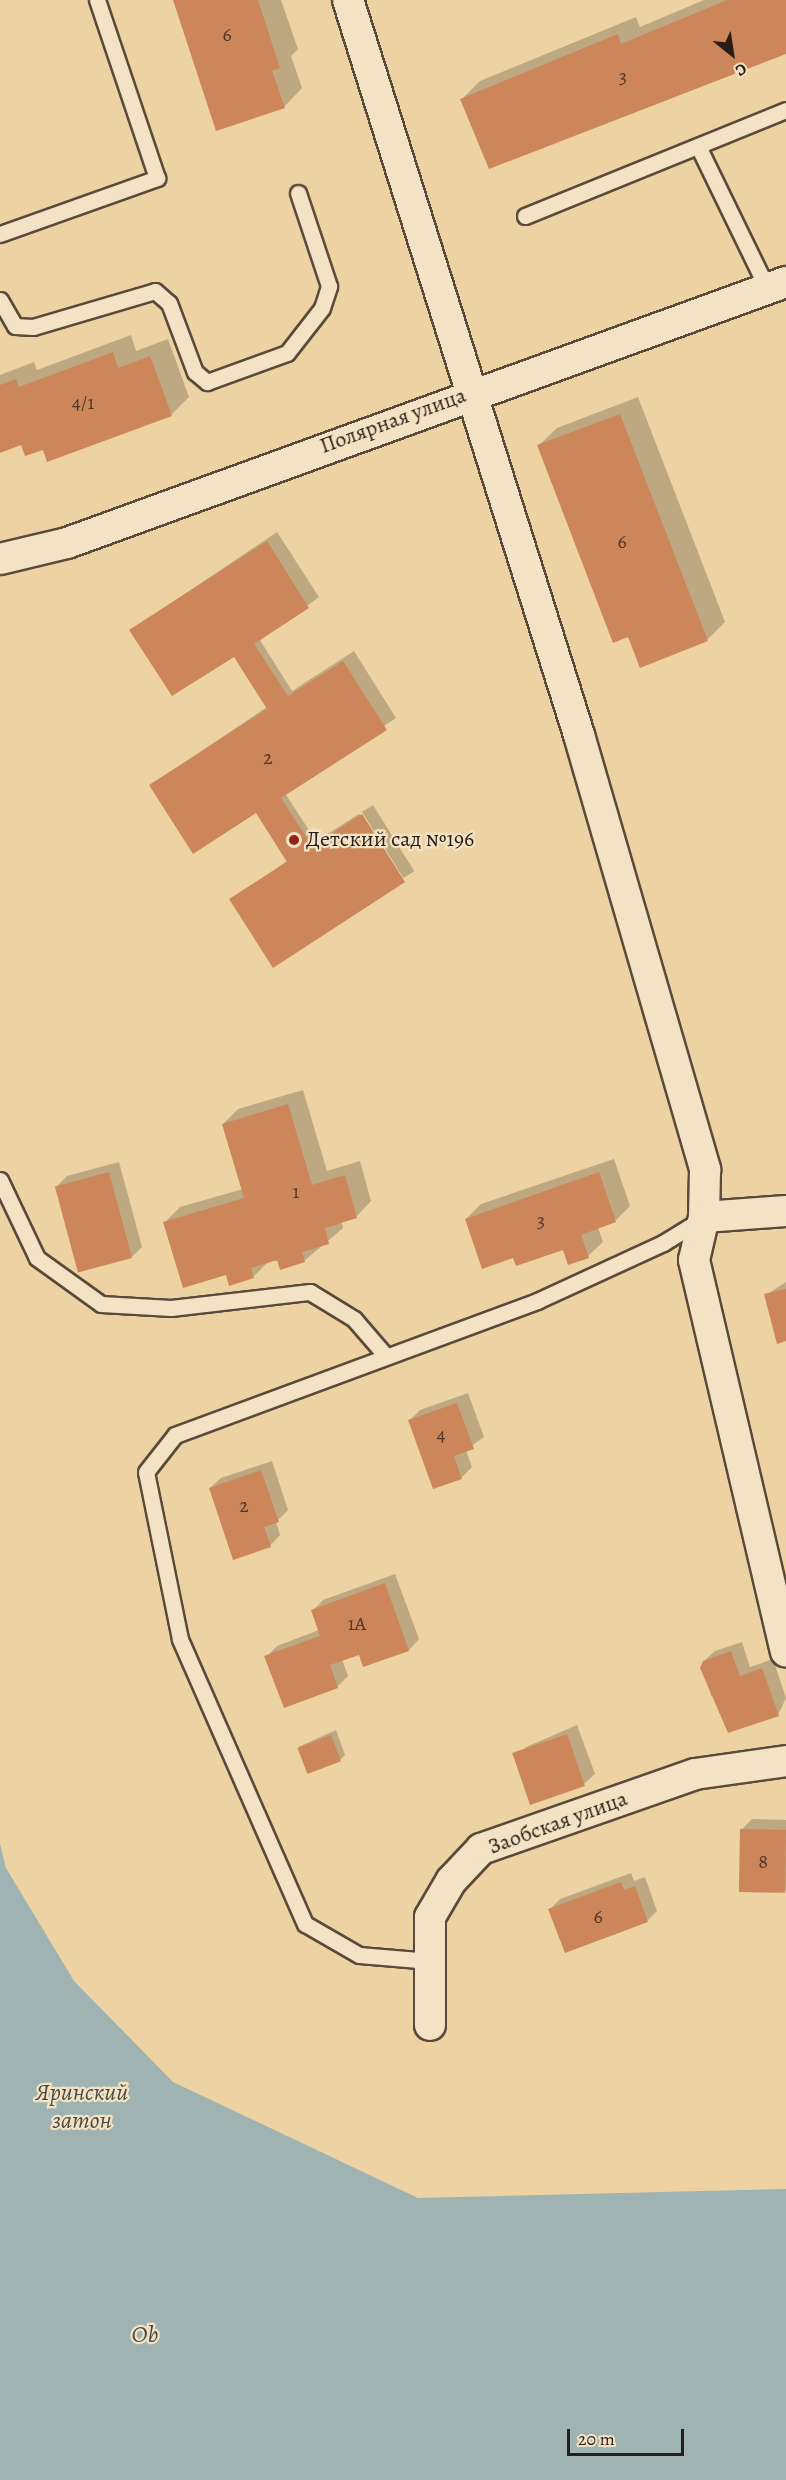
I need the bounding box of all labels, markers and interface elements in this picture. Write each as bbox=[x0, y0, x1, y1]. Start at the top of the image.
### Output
house number: 6 bbox=[222, 22, 232, 46]
north arrow bbox=[702, 24, 762, 84]
text: С bbox=[731, 58, 751, 82]
house number: 3 bbox=[619, 64, 627, 88]
street label: Полярная улица bbox=[316, 382, 470, 460]
house number: 4/1 bbox=[72, 390, 94, 414]
house number: 6 bbox=[617, 529, 627, 553]
house number: 2 bbox=[263, 745, 273, 769]
place label: Детский сад №196 bbox=[306, 827, 474, 853]
marker: Детский сад №196 bbox=[287, 833, 301, 847]
house number: 1 bbox=[293, 1179, 299, 1203]
house number: 3 bbox=[537, 1208, 545, 1232]
house number: 4 bbox=[436, 1422, 446, 1446]
house number: 2 bbox=[239, 1493, 249, 1517]
house number: 1А bbox=[348, 1611, 366, 1635]
street label: Заобская улица bbox=[485, 1786, 631, 1860]
house number: 8 bbox=[758, 1849, 768, 1873]
house number: 6 bbox=[593, 1904, 603, 1928]
water label: Яринский затон bbox=[36, 2079, 128, 2135]
water label: Ob bbox=[132, 2321, 158, 2349]
scale bar bbox=[570, 2417, 687, 2455]
text: 20 m bbox=[578, 2427, 615, 2451]

